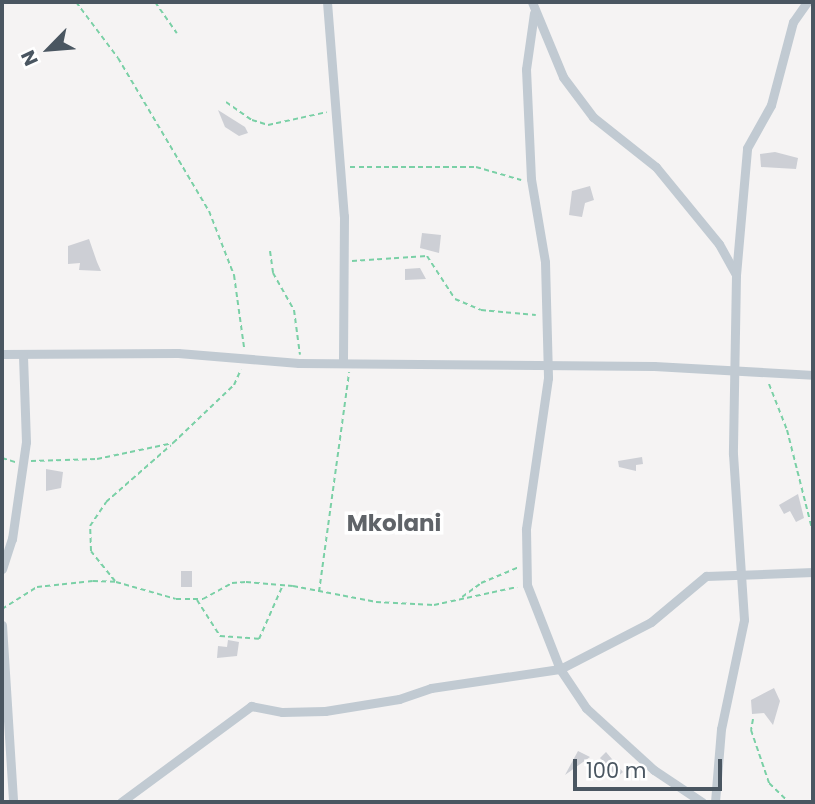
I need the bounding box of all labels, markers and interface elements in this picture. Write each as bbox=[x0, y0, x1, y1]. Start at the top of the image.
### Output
north arrow bbox=[14, 14, 84, 84]
text: N bbox=[14, 46, 45, 70]
district label: Mkolani bbox=[347, 509, 441, 537]
scale bar bbox=[577, 744, 726, 788]
text: 100 m bbox=[586, 756, 646, 785]

